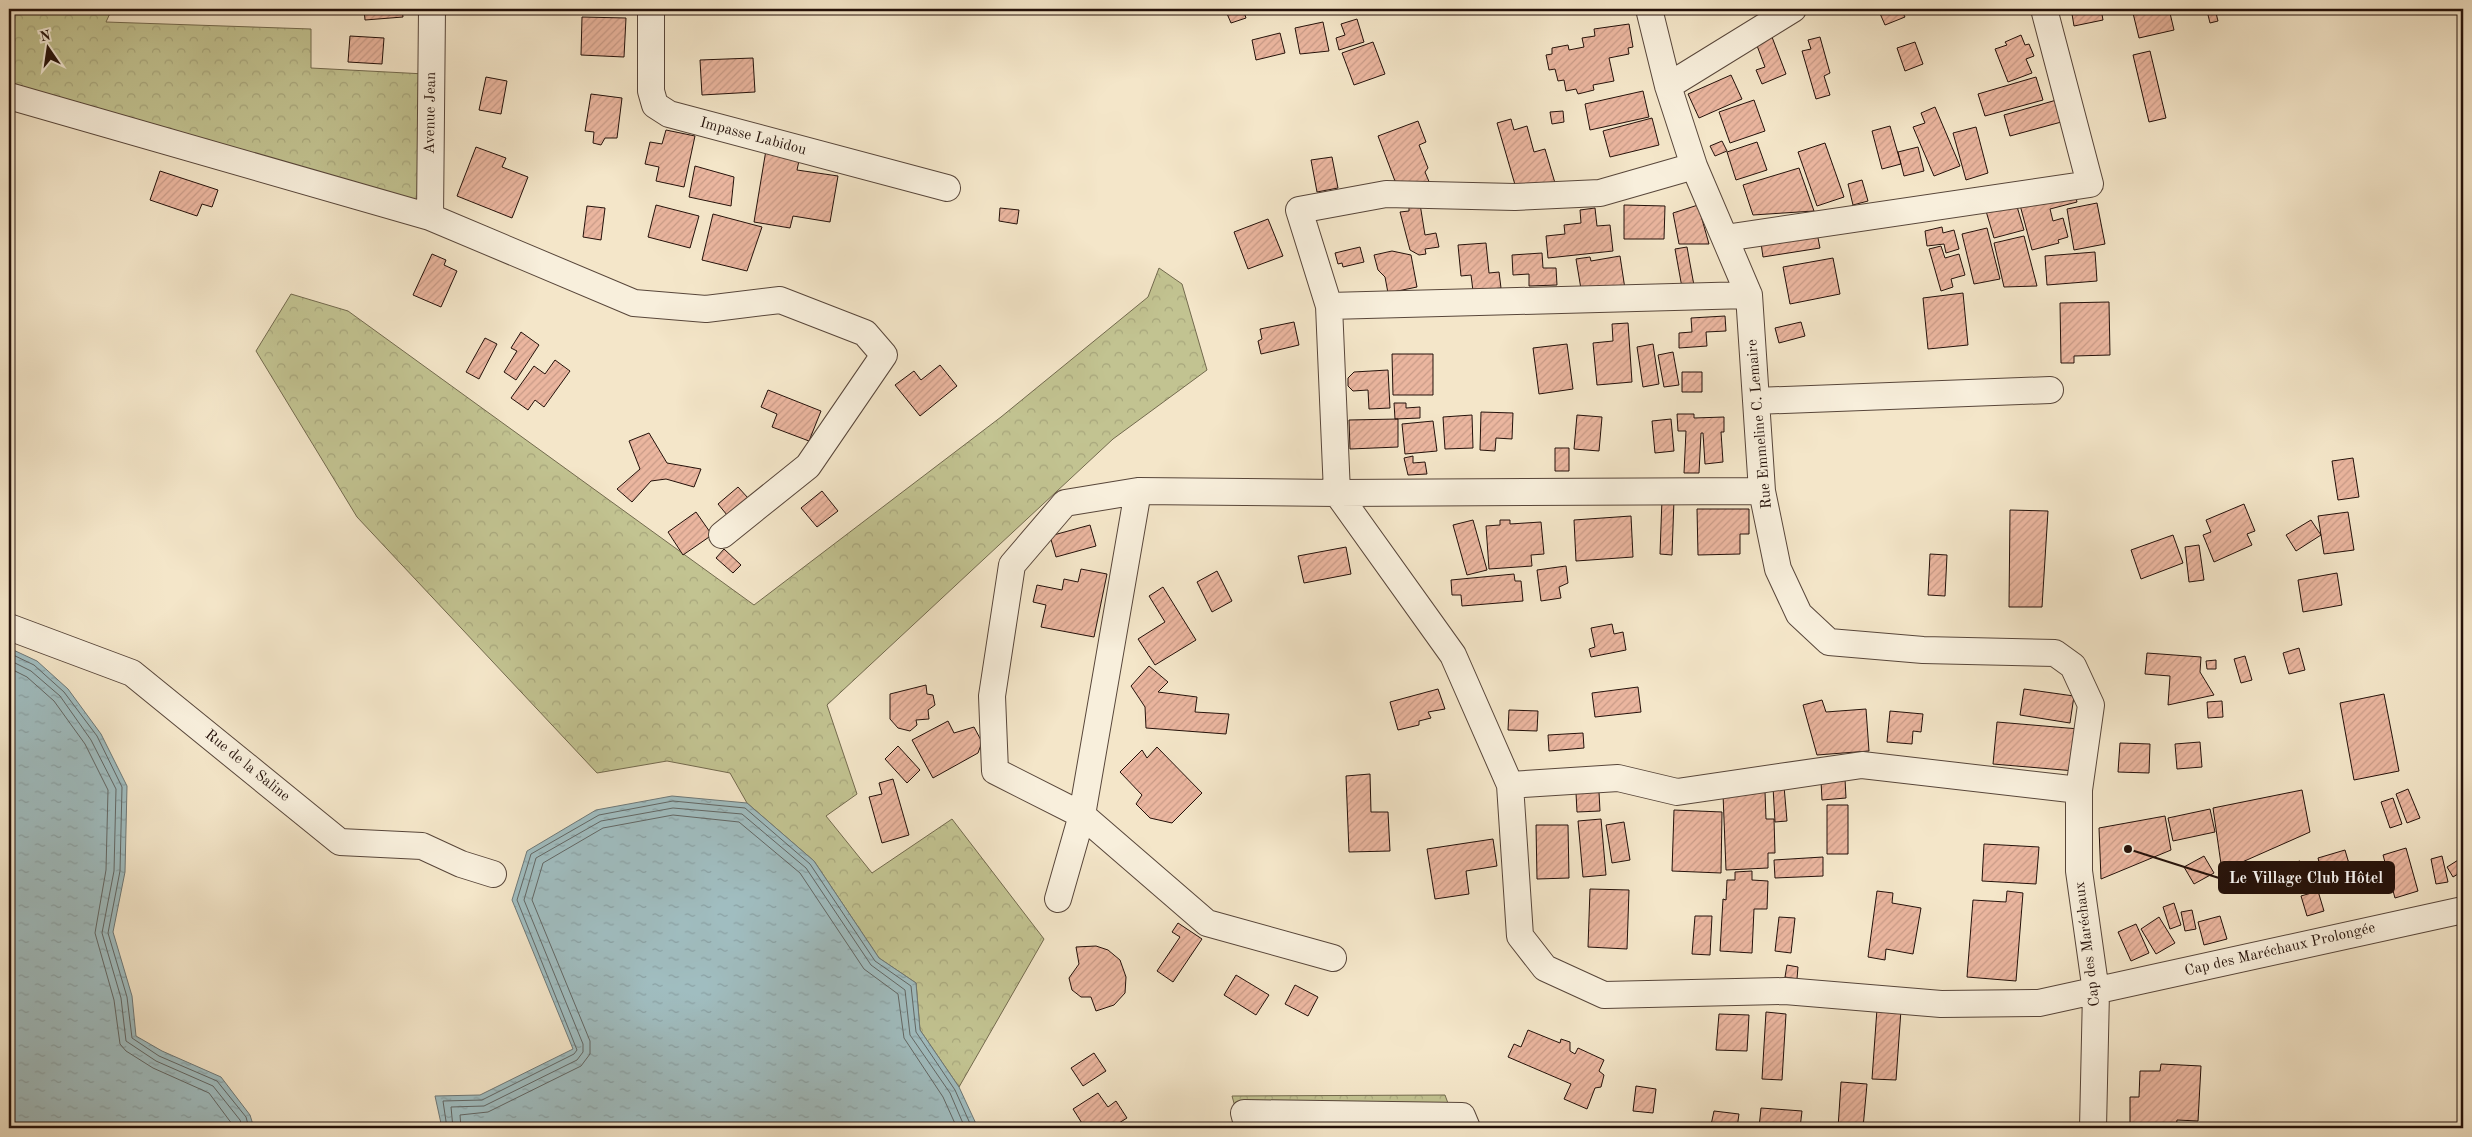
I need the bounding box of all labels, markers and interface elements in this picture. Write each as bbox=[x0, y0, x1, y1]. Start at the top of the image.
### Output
north arrow bbox=[22, 22, 72, 72]
text: N bbox=[39, 28, 52, 44]
street label: Avenue Jean bbox=[423, 72, 439, 154]
street label: Impasse Labidou bbox=[698, 116, 808, 158]
street label: Rue Emmeline C. Lemaire bbox=[1745, 339, 1775, 509]
street label: Rue de la Saline bbox=[202, 727, 292, 805]
callout: Le Village Club Hôtel bbox=[2219, 862, 2394, 893]
text: Le Village Club Hôtel bbox=[2229, 871, 2383, 887]
street label: Cap des Maréchaux bbox=[2073, 880, 2103, 1007]
street label: Cap des Maréchaux Prolongée bbox=[2183, 921, 2377, 979]

